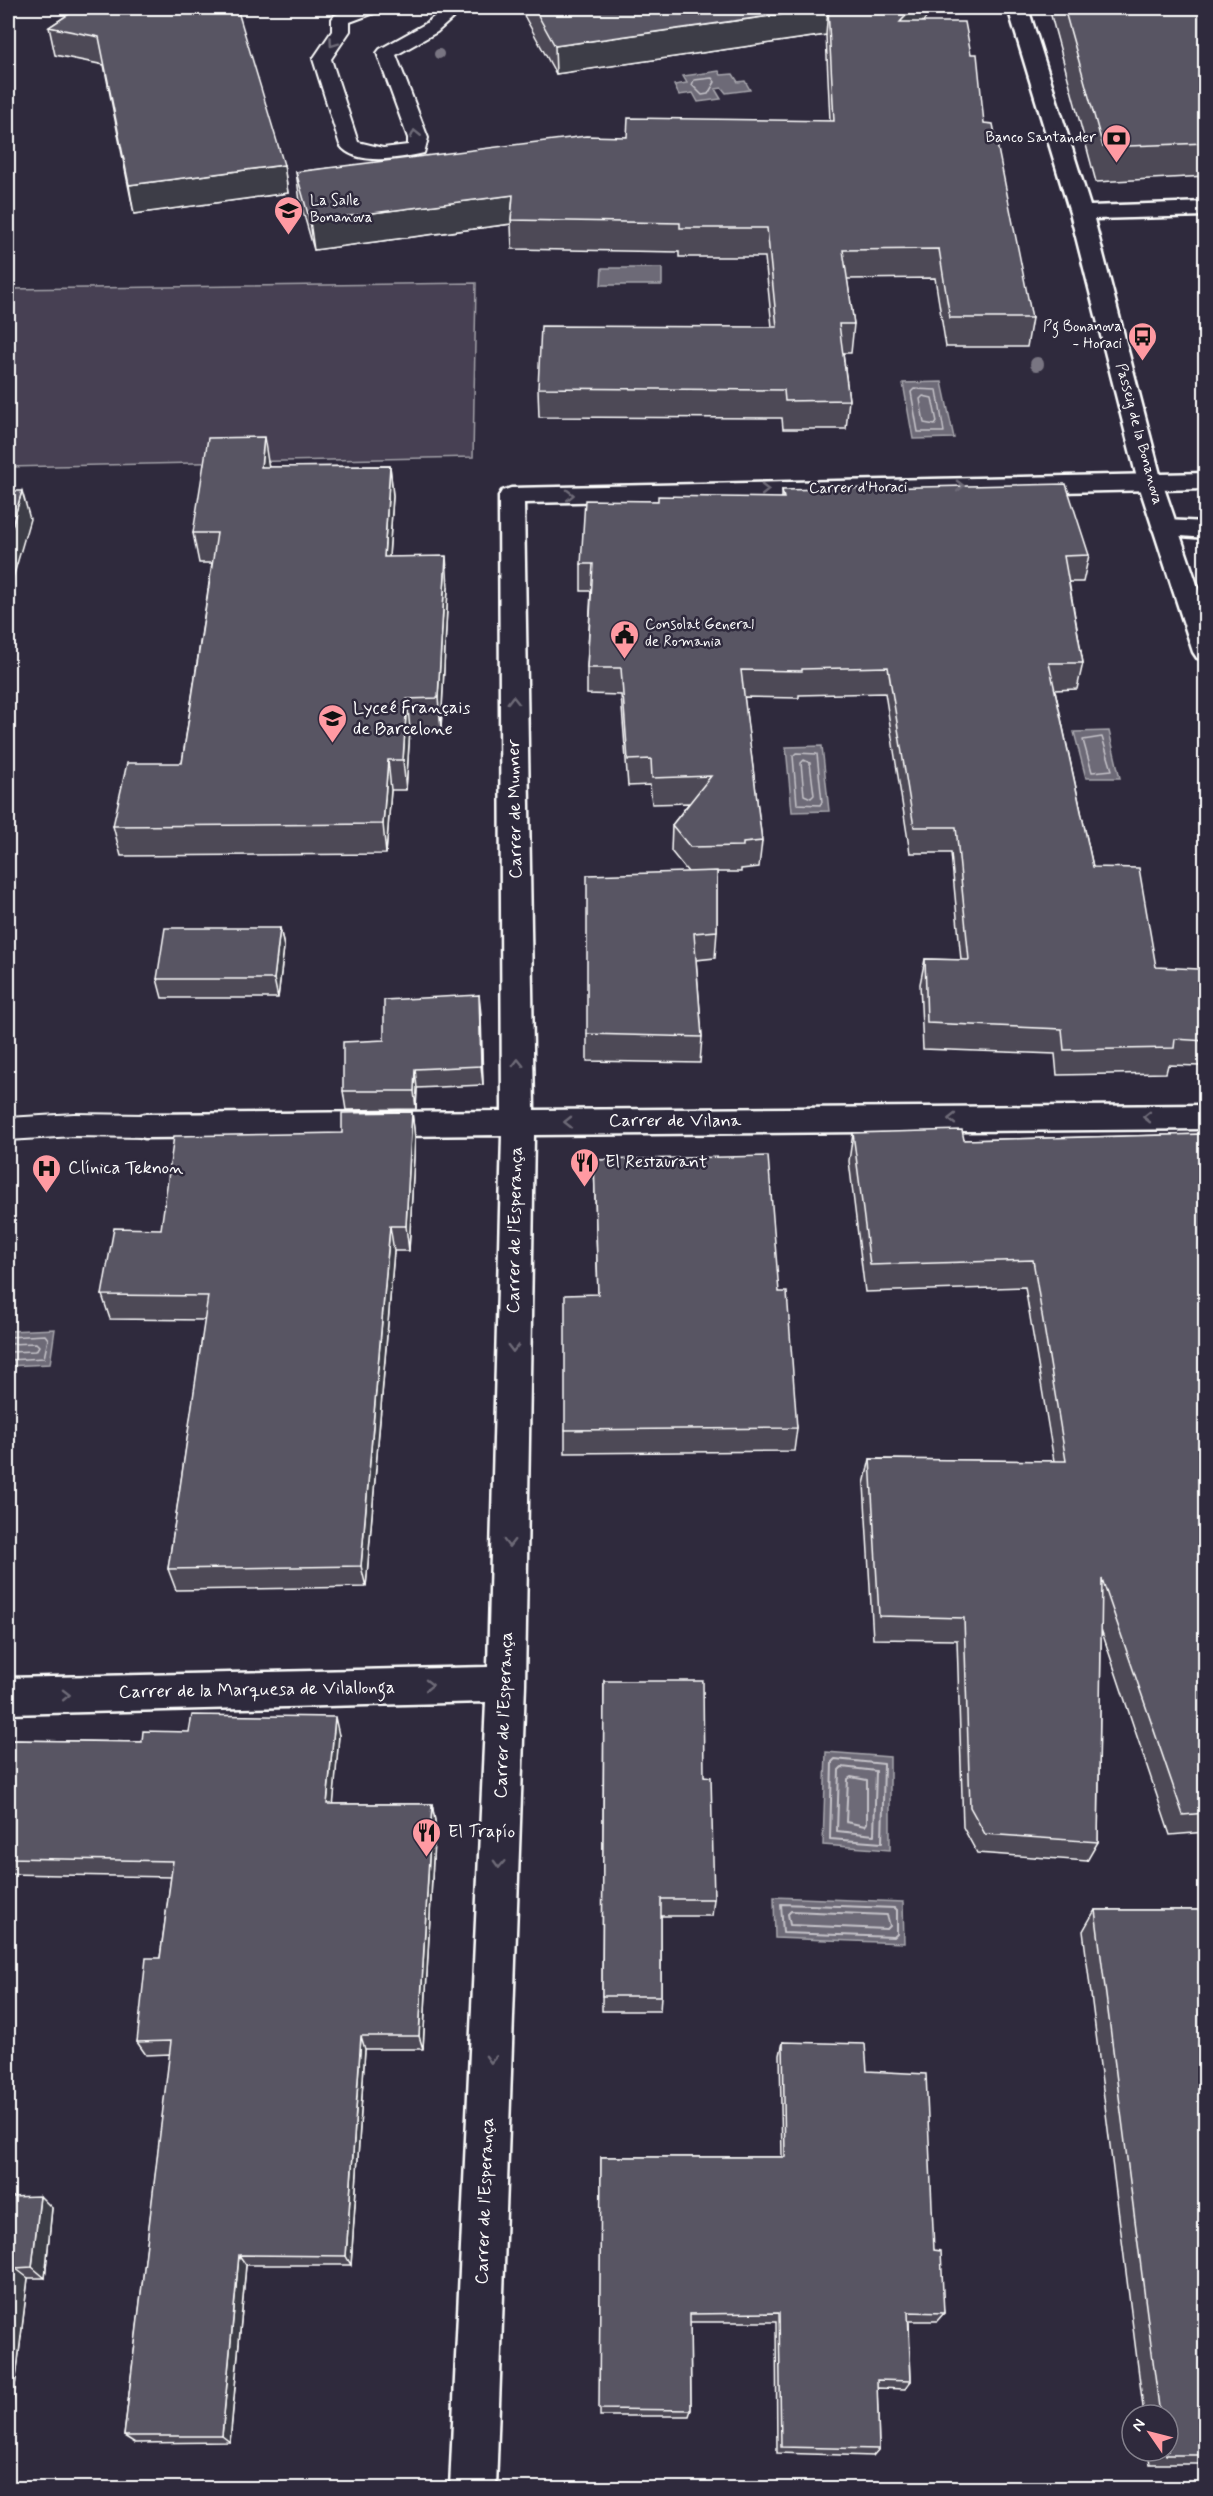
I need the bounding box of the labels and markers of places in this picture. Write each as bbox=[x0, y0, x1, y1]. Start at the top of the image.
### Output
bank icon: Banco Santander bbox=[1101, 122, 1133, 164]
place label: Banco Santander bbox=[985, 128, 1096, 148]
place label: La Salle Bonanova bbox=[310, 191, 373, 228]
school or university icon: La Salle Bonanova bbox=[273, 194, 305, 236]
place label: Pg Bonanova - Horaci bbox=[1043, 317, 1122, 354]
bus stop icon: Pg Bonanova - Horaci bbox=[1127, 320, 1159, 362]
place label: Consolat General de Romania bbox=[645, 615, 754, 652]
public building icon: Consolat General de Romania bbox=[608, 618, 640, 660]
place label: Lyceé Français de Barcelone bbox=[353, 696, 471, 741]
school or university icon: Lyceé Français de Barcelone bbox=[316, 702, 348, 744]
restaurant icon: El Restaurant bbox=[568, 1146, 600, 1188]
place label: El Restaurant bbox=[605, 1150, 707, 1174]
hospital icon: Clínica Teknon bbox=[31, 1152, 63, 1194]
place label: Clínica Teknon bbox=[68, 1156, 183, 1180]
restaurant icon: El Trapío bbox=[411, 1816, 443, 1858]
place label: El Trapío bbox=[448, 1820, 515, 1844]

